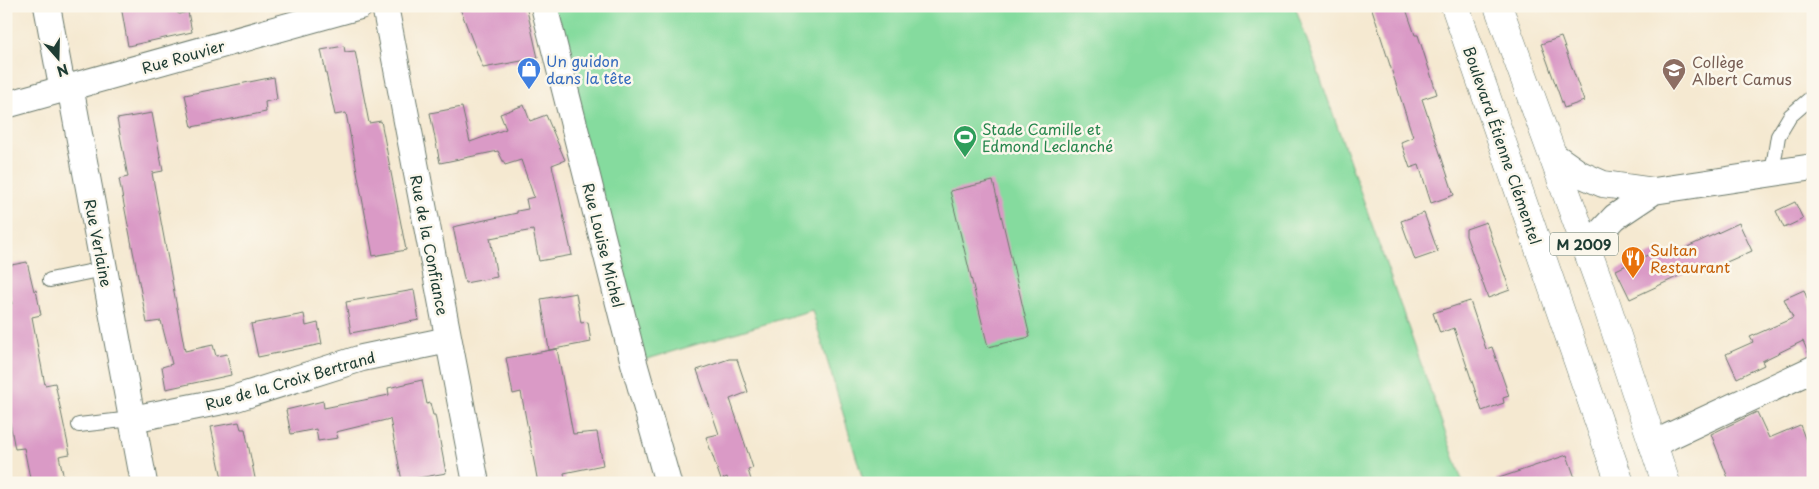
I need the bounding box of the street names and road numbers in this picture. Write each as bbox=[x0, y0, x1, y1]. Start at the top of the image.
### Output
street label: Rue Rouvier bbox=[139, 33, 227, 79]
street label: Boulevard Étienne Clémentel bbox=[1458, 43, 1548, 247]
street label: Rue de la Confiance bbox=[405, 173, 455, 317]
street label: Rue Louise Michel bbox=[577, 180, 631, 310]
street label: Rue Verlaine bbox=[79, 197, 119, 289]
road number: M 2009 bbox=[1550, 232, 1618, 255]
street label: Rue de la Croix Bertrand bbox=[202, 345, 378, 415]

